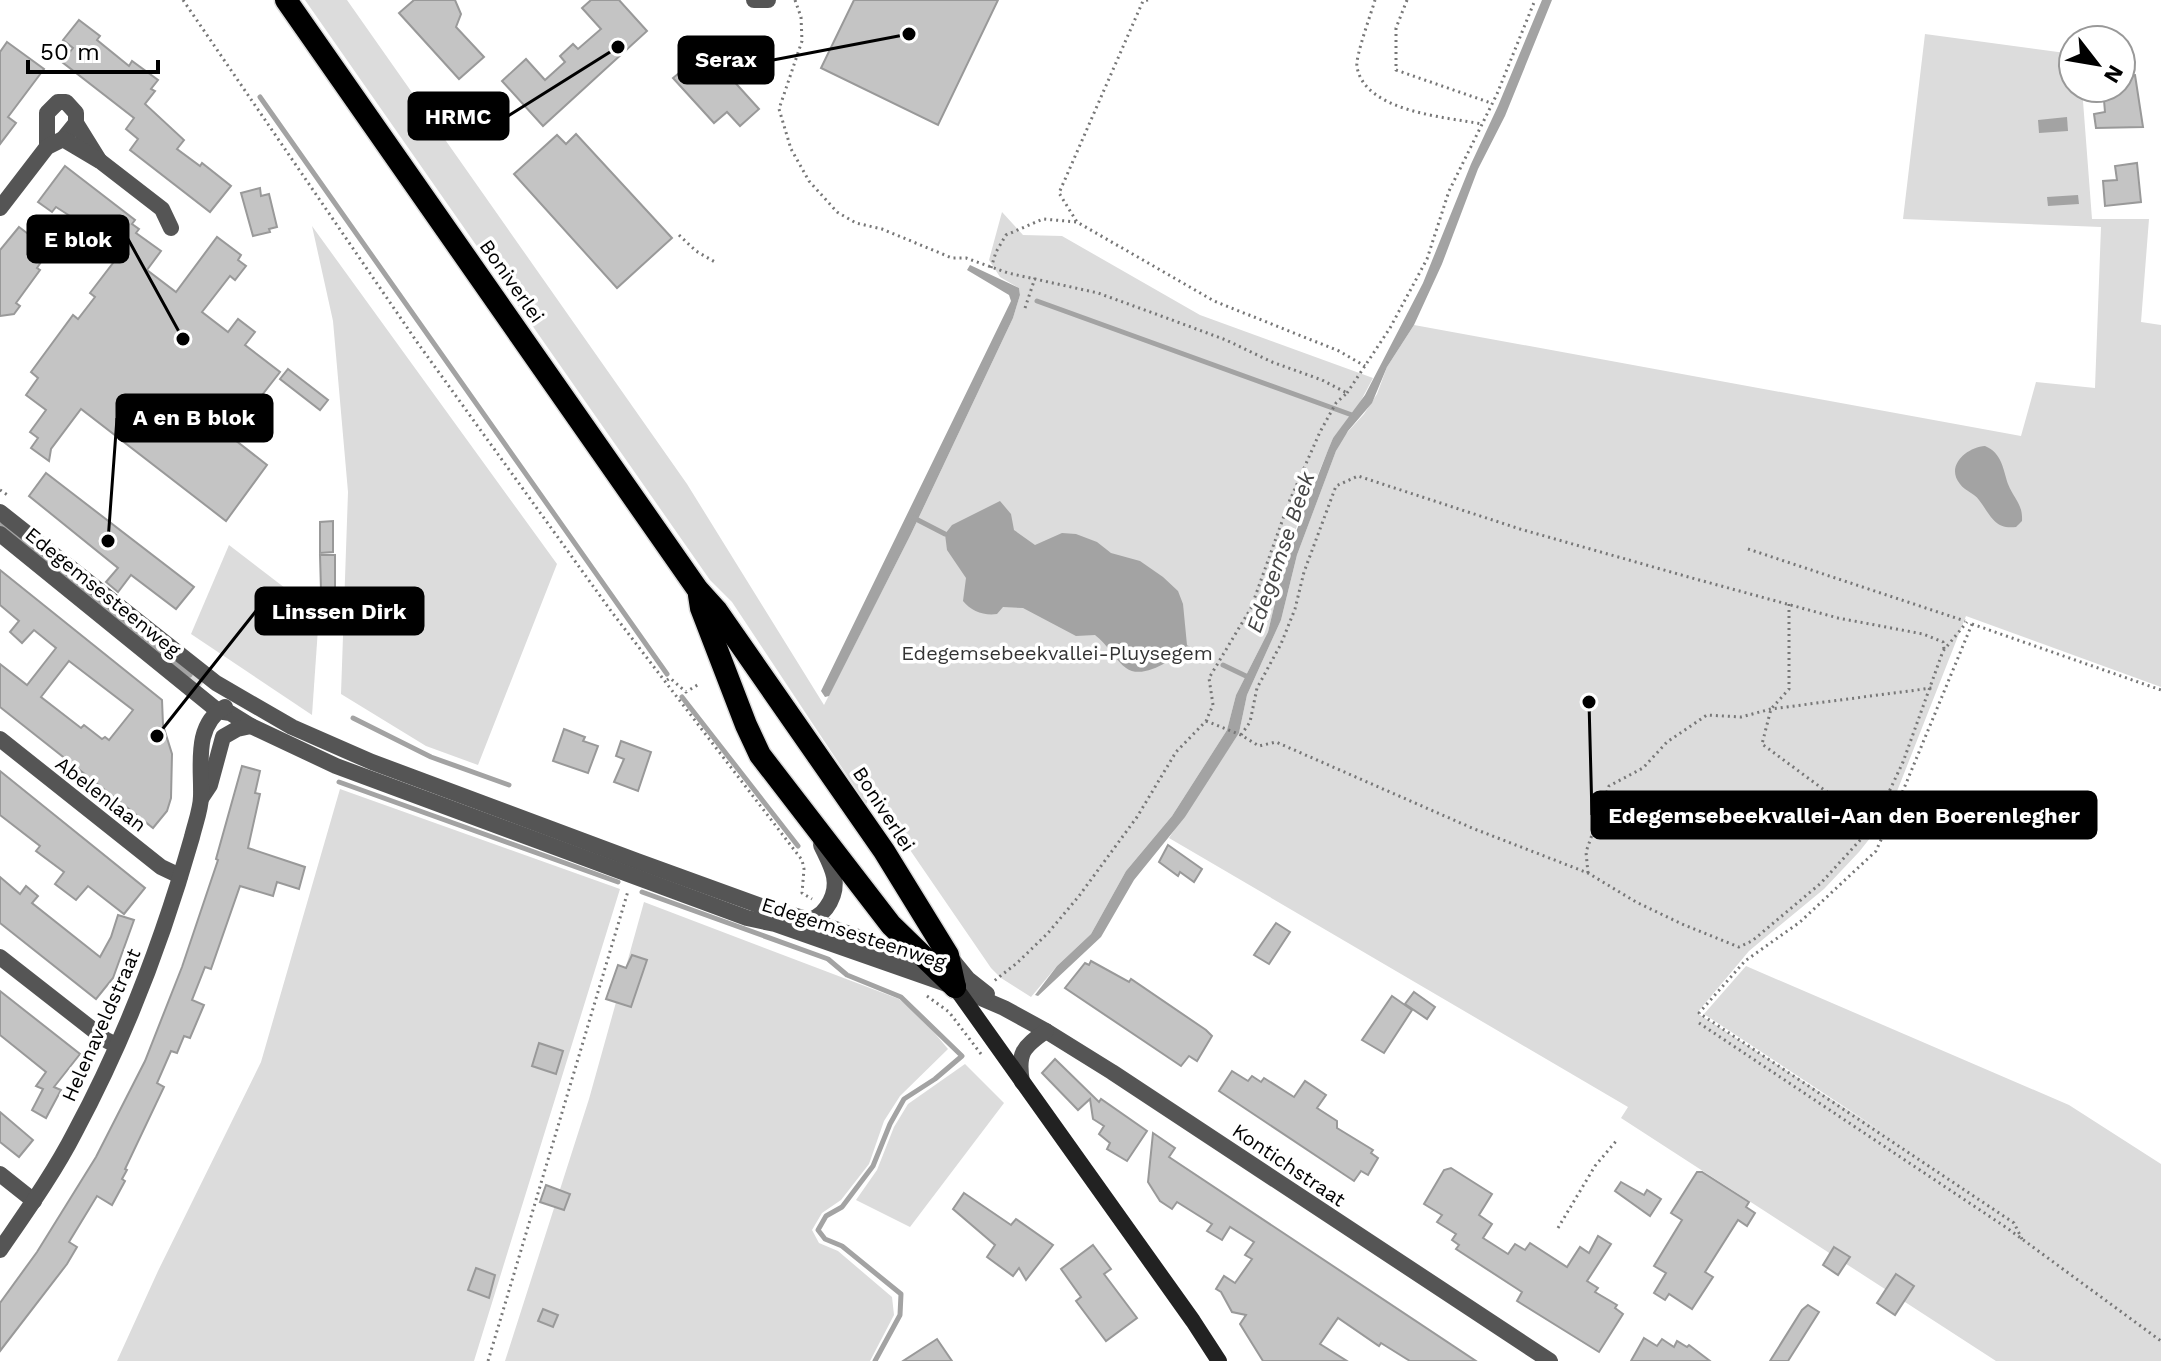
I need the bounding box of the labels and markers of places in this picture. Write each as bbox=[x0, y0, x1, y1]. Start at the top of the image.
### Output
callout: Serax bbox=[679, 37, 773, 83]
callout: HRMC bbox=[409, 93, 508, 139]
callout: E blok bbox=[28, 216, 128, 262]
callout: A en B blok bbox=[117, 395, 272, 441]
callout: Linssen Dirk bbox=[256, 588, 423, 634]
callout: Edegemsebeekvallei-Aan den Boerenlegher bbox=[1592, 792, 2096, 838]

